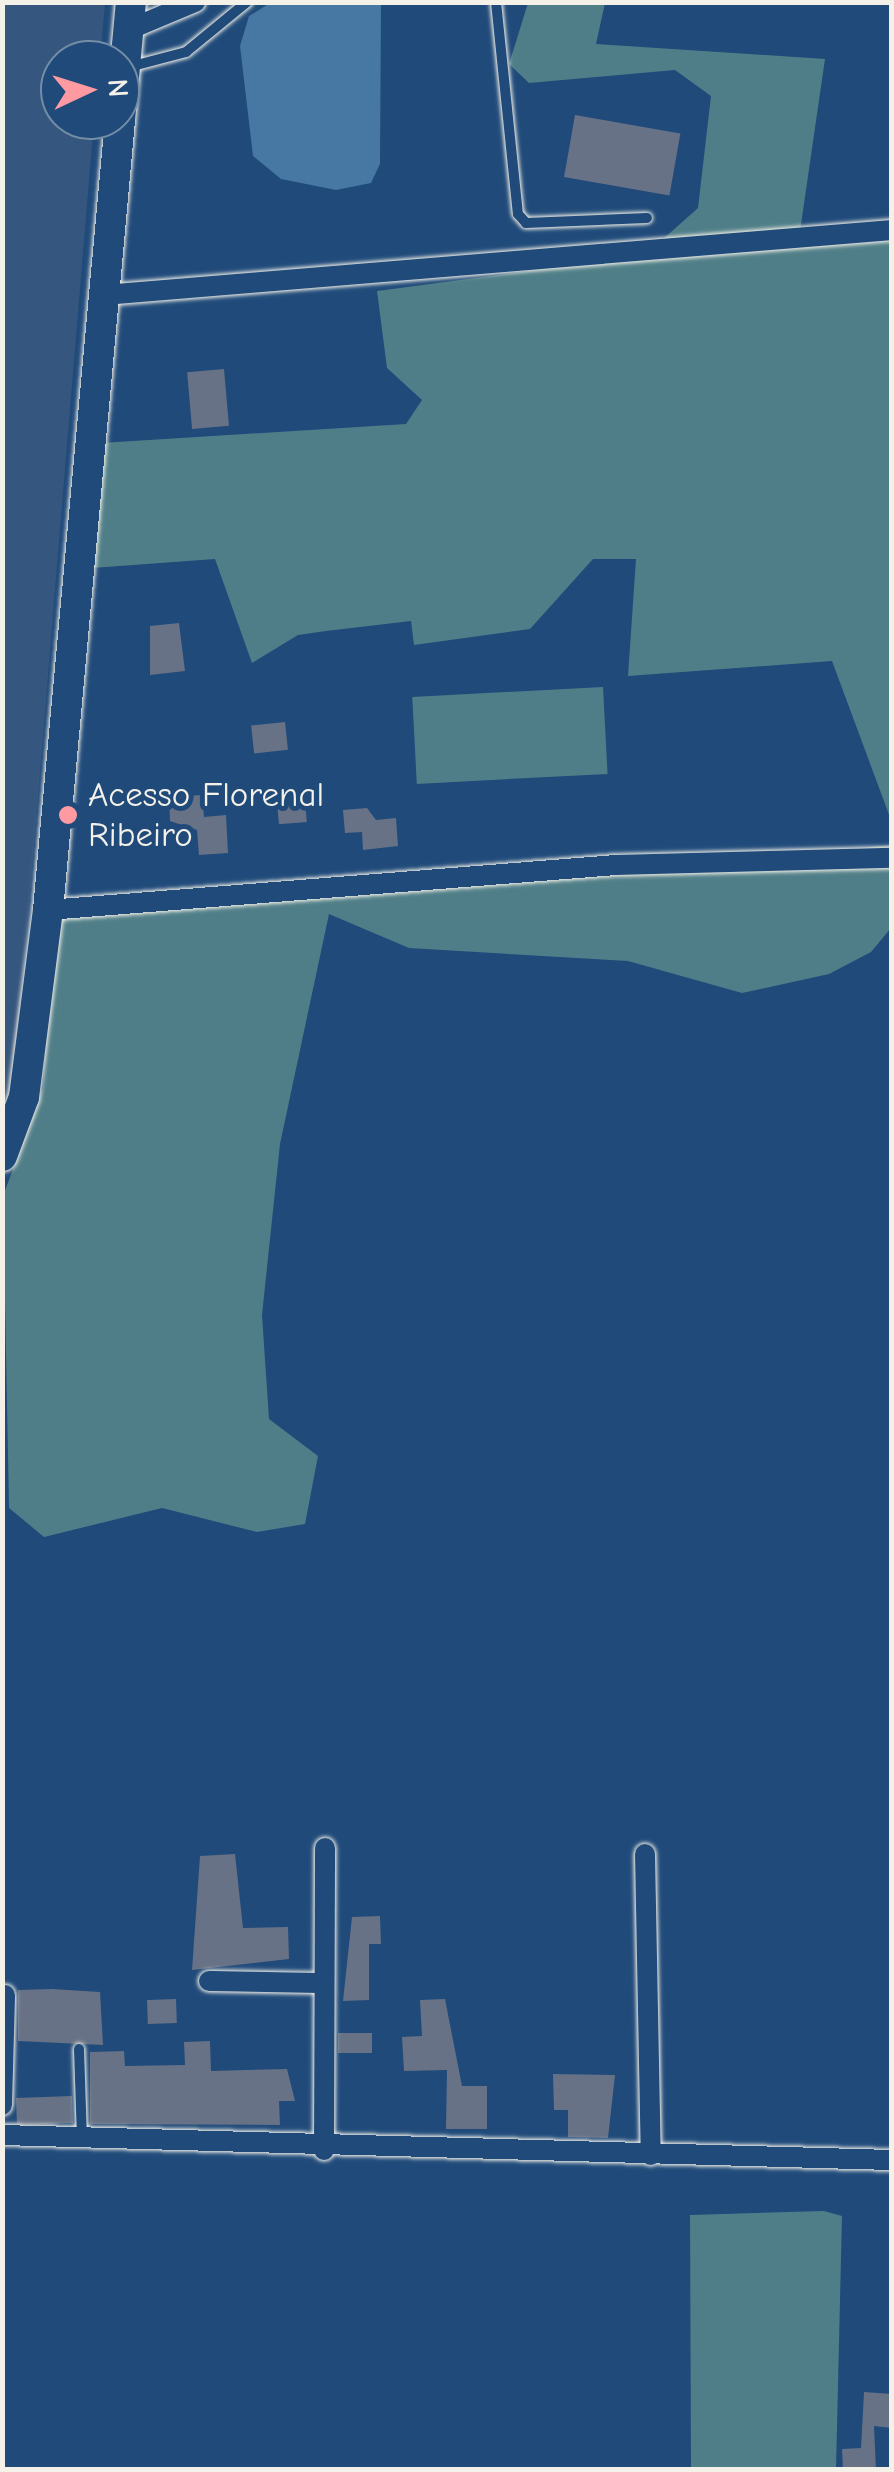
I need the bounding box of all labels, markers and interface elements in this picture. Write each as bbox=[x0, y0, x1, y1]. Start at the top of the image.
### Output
north arrow bbox=[40, 40, 140, 140]
text: N bbox=[101, 78, 135, 98]
place label: Acesso Florenal Ribeiro bbox=[88, 774, 324, 856]
marker: Acesso Florenal Ribeiro bbox=[57, 804, 79, 826]

